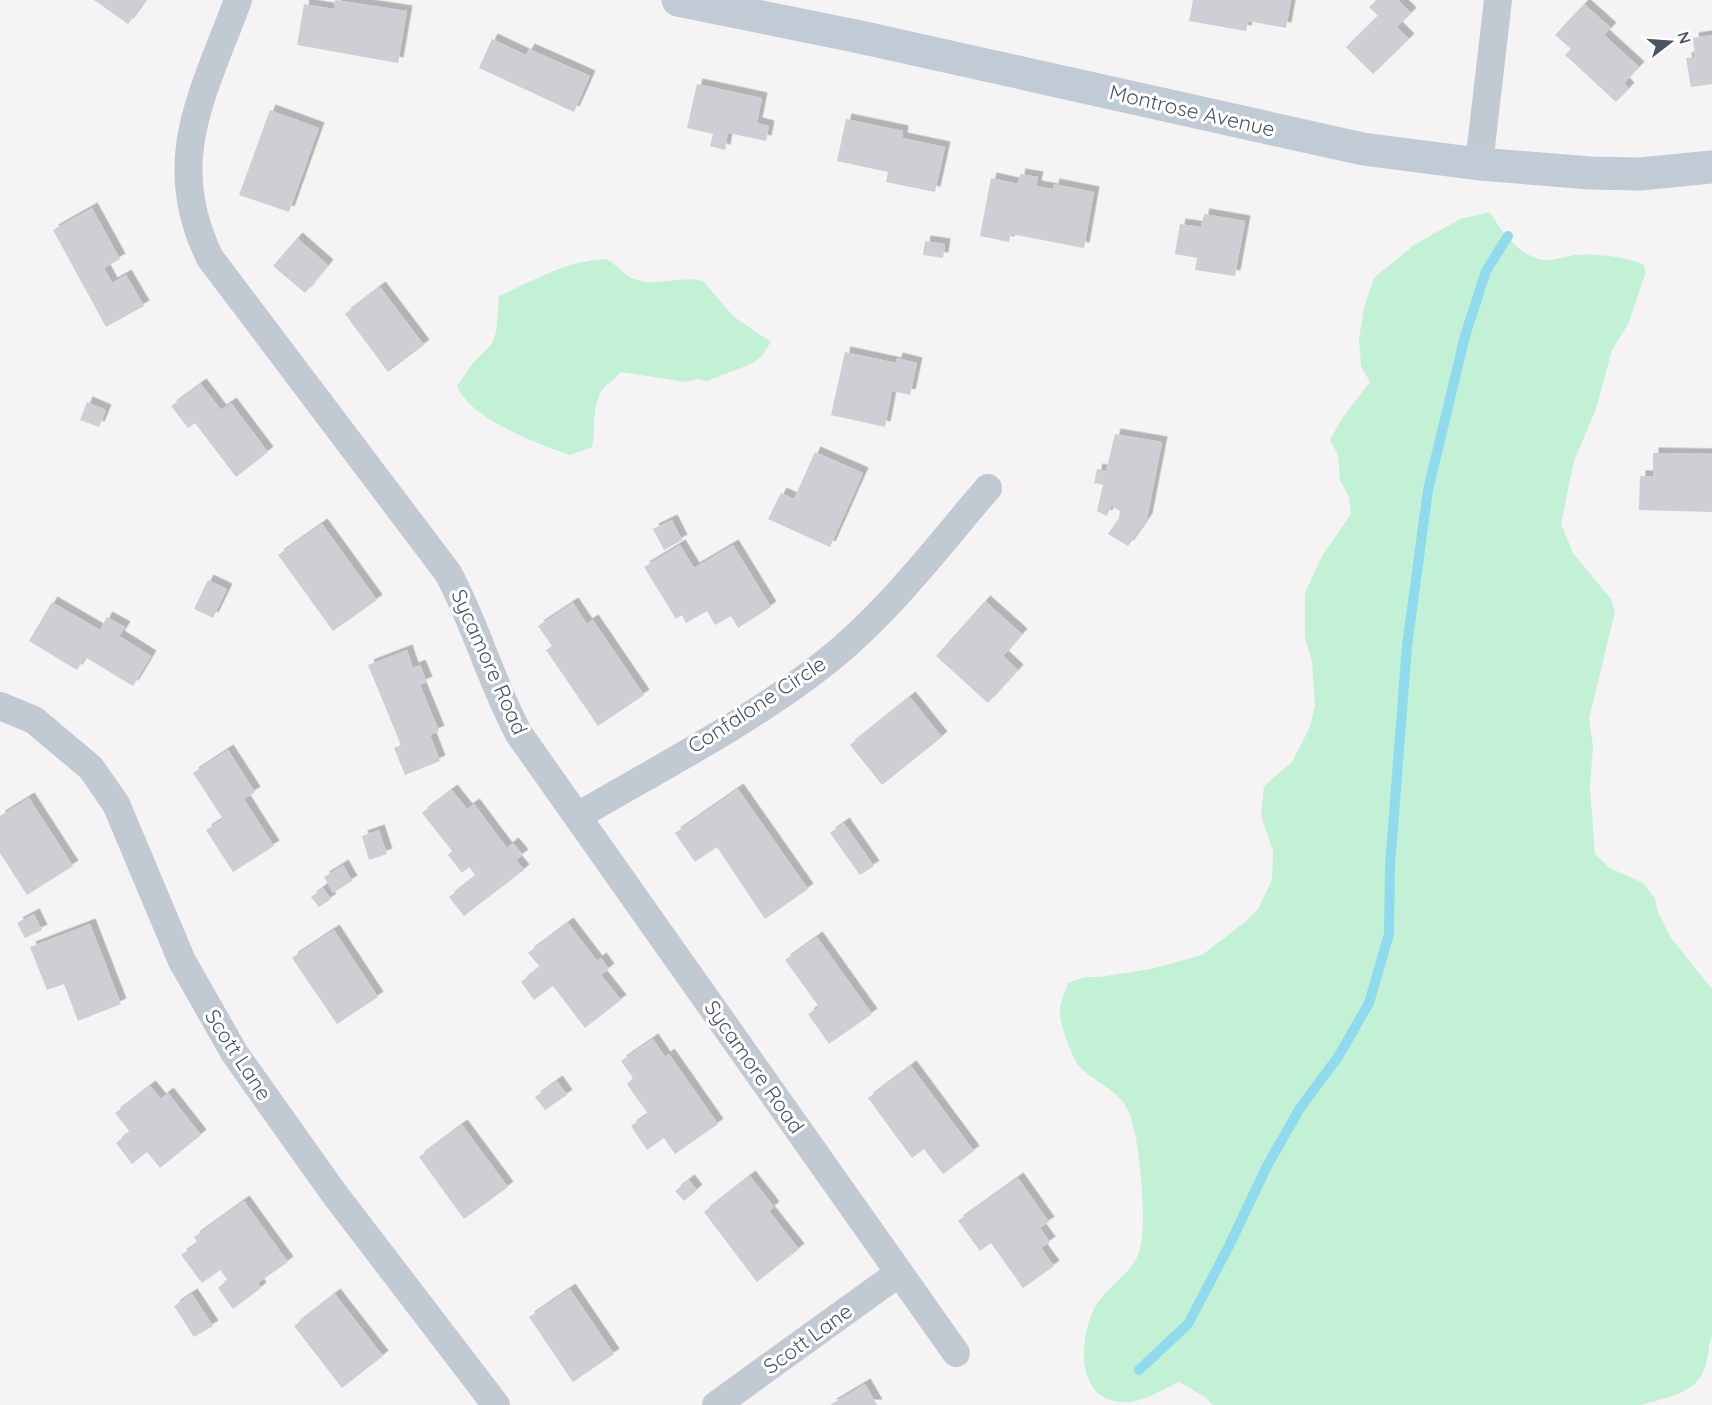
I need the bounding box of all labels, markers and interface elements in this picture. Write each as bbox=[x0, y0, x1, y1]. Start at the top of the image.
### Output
north arrow bbox=[1640, 12, 1700, 72]
text: N bbox=[1673, 29, 1696, 46]
street label: Montrose Avenue bbox=[1107, 78, 1277, 142]
street label: Sycamore Road bbox=[446, 585, 534, 738]
street label: Confalone Circle bbox=[683, 650, 830, 758]
street label: Sycamore Road bbox=[699, 995, 810, 1138]
street label: Scott Lane bbox=[200, 1004, 278, 1105]
street label: Scott Lane bbox=[758, 1297, 857, 1379]

